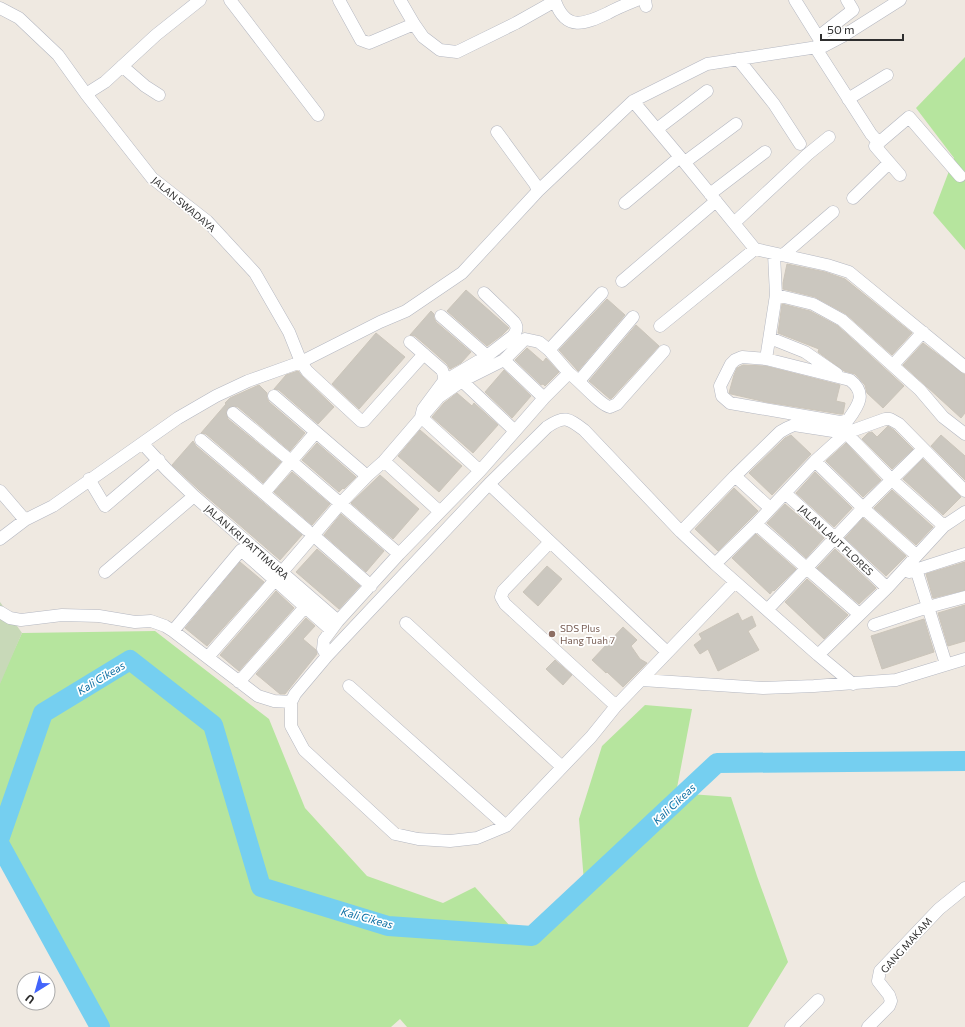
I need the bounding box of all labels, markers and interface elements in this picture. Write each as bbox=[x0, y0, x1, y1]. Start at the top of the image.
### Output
scale bar bbox=[821, 16, 903, 42]
text: 50 m bbox=[827, 22, 855, 36]
street label: JALAN SWADAYA bbox=[150, 174, 218, 234]
street label: JALAN KRI PATTIMURA bbox=[202, 502, 292, 582]
street label: JALAN LAUT FLORES bbox=[796, 502, 876, 578]
place label: SDS Plus Hang Tuah 7 bbox=[560, 622, 615, 646]
marker: SDS Plus Hang Tuah 7 bbox=[547, 629, 557, 639]
water label: Kali Cikeas bbox=[74, 658, 127, 697]
water label: Kali Cikeas bbox=[650, 781, 698, 827]
water label: Kali Cikeas bbox=[340, 904, 395, 931]
street label: GANG MAKAM bbox=[878, 915, 934, 975]
north arrow bbox=[16, 971, 56, 1011]
text: U bbox=[23, 992, 37, 1007]

